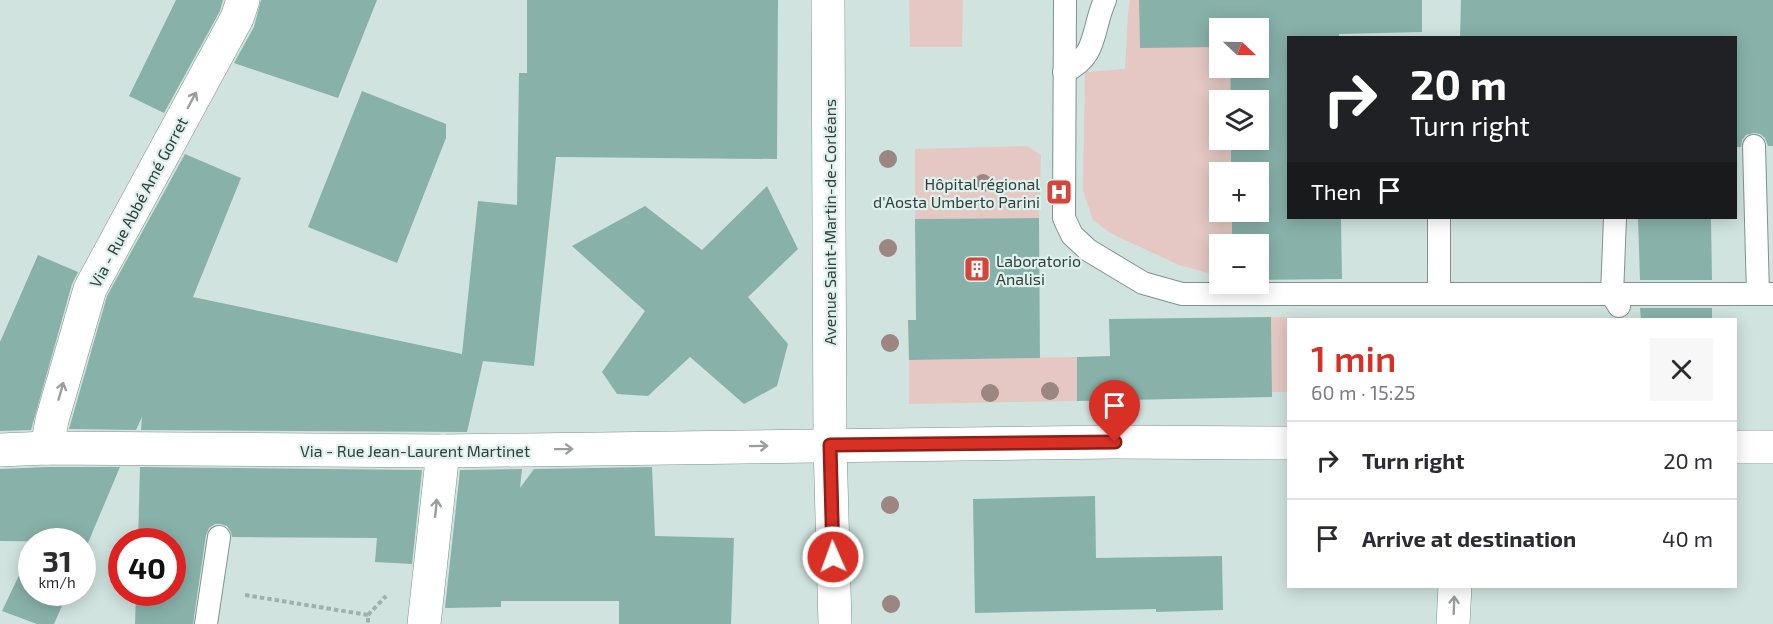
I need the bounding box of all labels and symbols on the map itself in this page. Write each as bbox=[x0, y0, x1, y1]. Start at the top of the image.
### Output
north arrow bbox=[1209, 18, 1269, 78]
one-way arrow bbox=[186, 92, 198, 109]
street label: Avenue Saint-Martin-de-Corléans bbox=[820, 99, 839, 345]
street label: Via - Rue Abbé Amé Gorret bbox=[85, 114, 191, 290]
place label: Hôpital régional d'Aosta Umberto Parini bbox=[873, 174, 1040, 211]
hospital icon: Hôpital régional d'Aosta Umberto Parini bbox=[1044, 177, 1074, 207]
place label: Laboratorio Analisi bbox=[996, 251, 1081, 288]
building icon: Laboratorio Analisi bbox=[962, 254, 992, 284]
pin bbox=[1089, 380, 1140, 442]
one-way arrow bbox=[55, 382, 67, 401]
one-way arrow bbox=[749, 440, 769, 452]
street label: Via - Rue Jean-Laurent Martinet bbox=[300, 441, 530, 460]
one-way arrow bbox=[554, 444, 574, 455]
one-way arrow bbox=[431, 499, 442, 518]
position arrow bbox=[801, 525, 865, 589]
speed limit sign: 40 bbox=[108, 528, 186, 606]
one-way arrow bbox=[1448, 596, 1460, 616]

